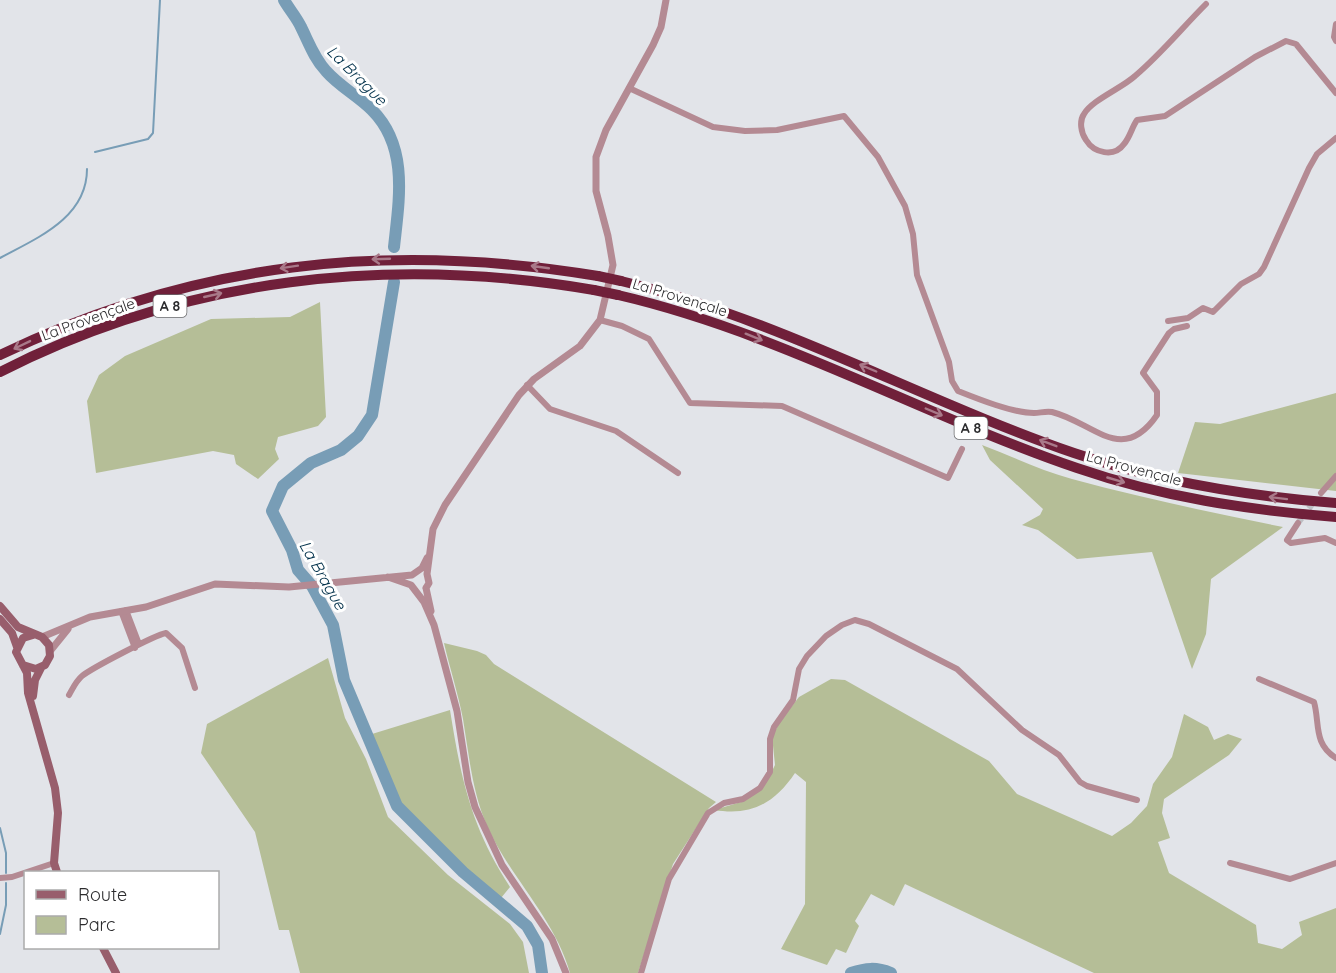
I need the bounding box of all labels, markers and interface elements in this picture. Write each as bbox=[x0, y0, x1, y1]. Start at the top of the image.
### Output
water label: La Brague bbox=[323, 41, 392, 110]
one-way arrow bbox=[371, 254, 391, 265]
one-way arrow bbox=[531, 261, 550, 272]
one-way arrow bbox=[280, 262, 300, 273]
street label: La Provençale bbox=[630, 274, 730, 320]
one-way arrow bbox=[203, 289, 222, 301]
street label: La Provençale bbox=[39, 293, 137, 345]
road number: A 8 bbox=[154, 295, 186, 317]
one-way arrow bbox=[744, 332, 763, 343]
one-way arrow bbox=[14, 339, 32, 351]
one-way arrow bbox=[859, 362, 878, 373]
one-way arrow bbox=[924, 407, 943, 418]
road number: A 8 bbox=[954, 417, 988, 439]
one-way arrow bbox=[1039, 437, 1058, 448]
street label: La Provençale bbox=[1084, 446, 1184, 490]
one-way arrow bbox=[1106, 475, 1125, 487]
one-way arrow bbox=[1268, 492, 1288, 503]
water label: La Brague bbox=[295, 537, 351, 614]
legend bbox=[24, 871, 219, 949]
text: Route bbox=[78, 883, 127, 906]
text: Parc bbox=[78, 913, 115, 936]

